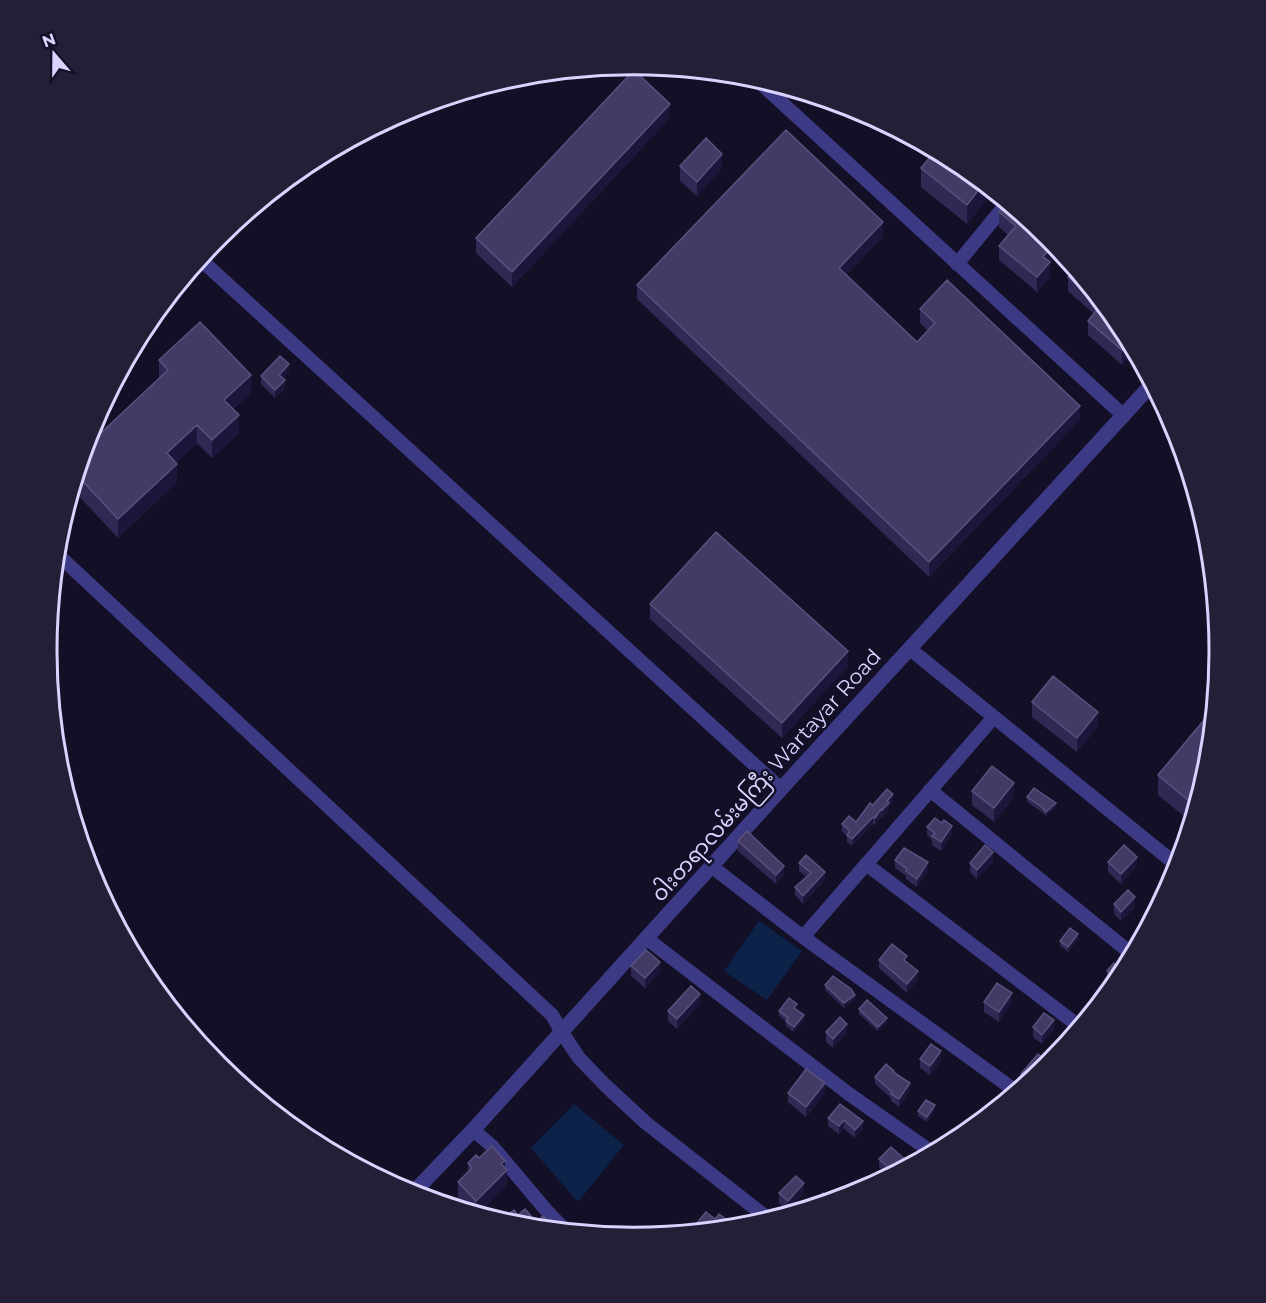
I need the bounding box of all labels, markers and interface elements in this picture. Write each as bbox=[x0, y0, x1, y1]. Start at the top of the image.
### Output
north arrow bbox=[24, 24, 84, 84]
text: N bbox=[40, 29, 58, 52]
street label: ဝါးတရာလမ်းမကြီး Wartayar Road bbox=[644, 642, 890, 910]

